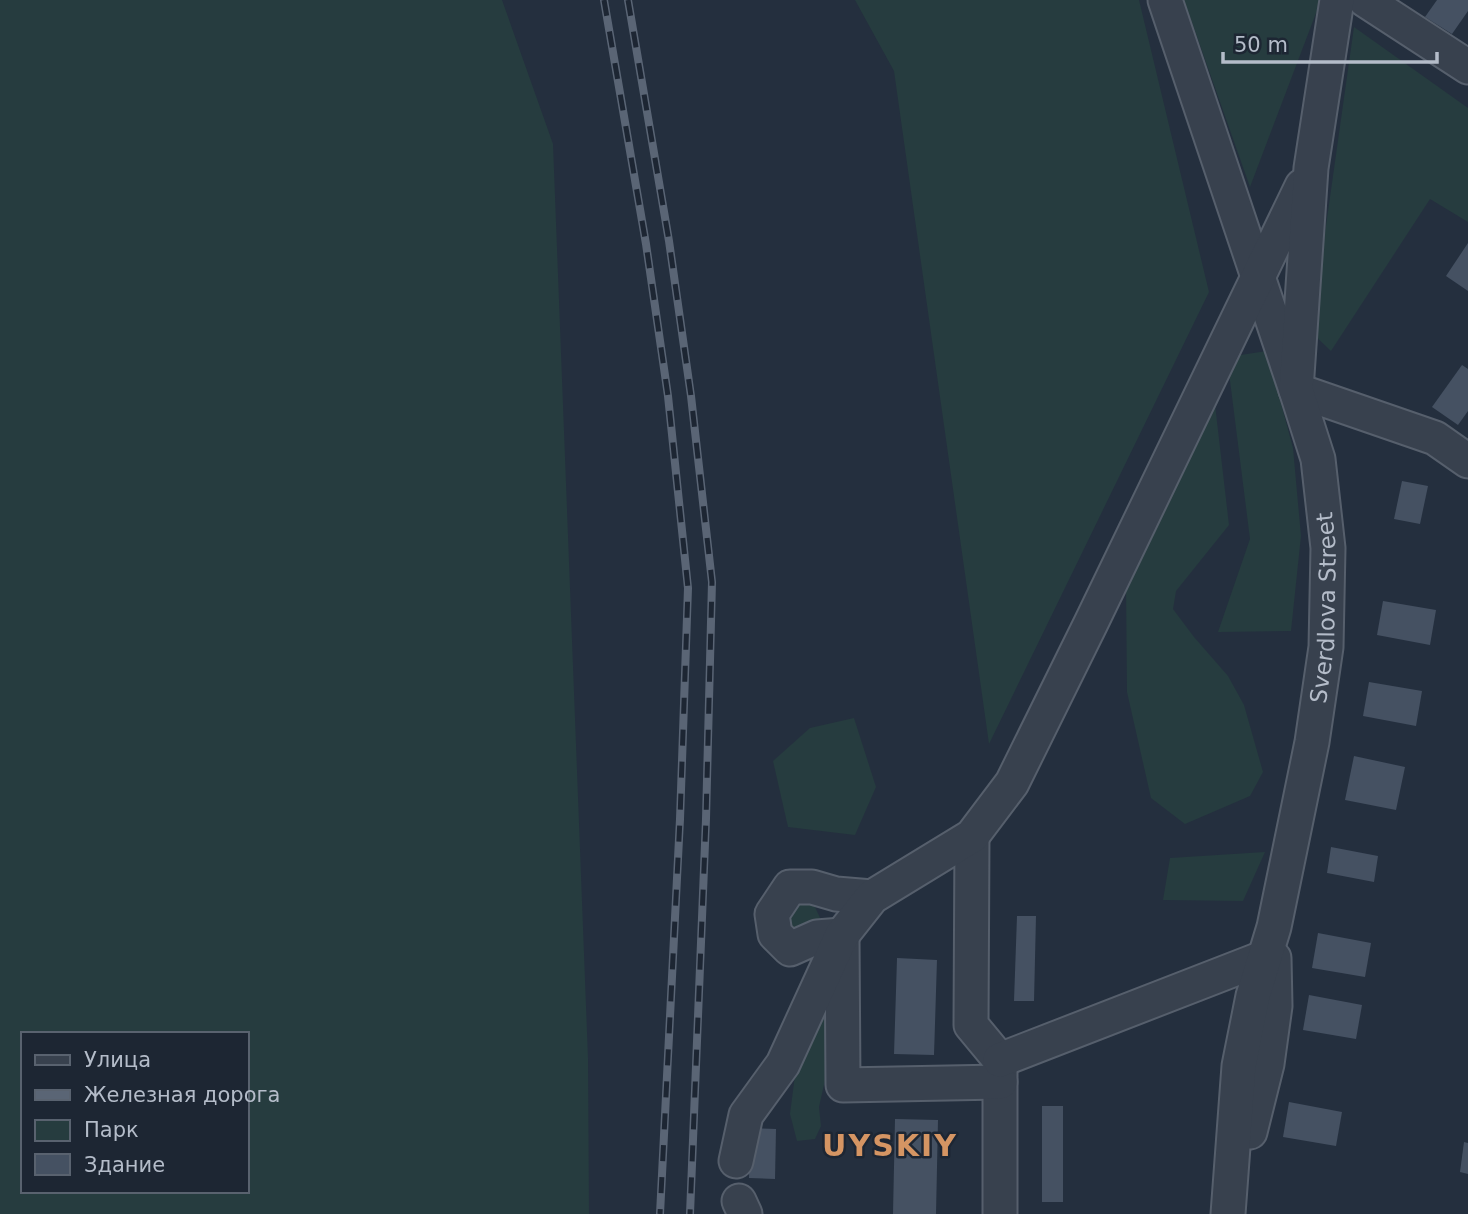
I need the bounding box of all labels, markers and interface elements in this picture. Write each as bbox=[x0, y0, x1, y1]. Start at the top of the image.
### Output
scale bar bbox=[1223, 21, 1436, 65]
text: 50 m bbox=[1234, 33, 1288, 57]
street label: Sverdlova Street bbox=[1305, 511, 1341, 705]
legend bbox=[21, 1032, 248, 1193]
text: Улица bbox=[84, 1048, 151, 1072]
text: Железная дорога bbox=[84, 1083, 280, 1107]
text: Парк bbox=[84, 1118, 139, 1142]
district label: UYSKIY bbox=[822, 1128, 958, 1163]
text: Здание bbox=[84, 1153, 165, 1177]

